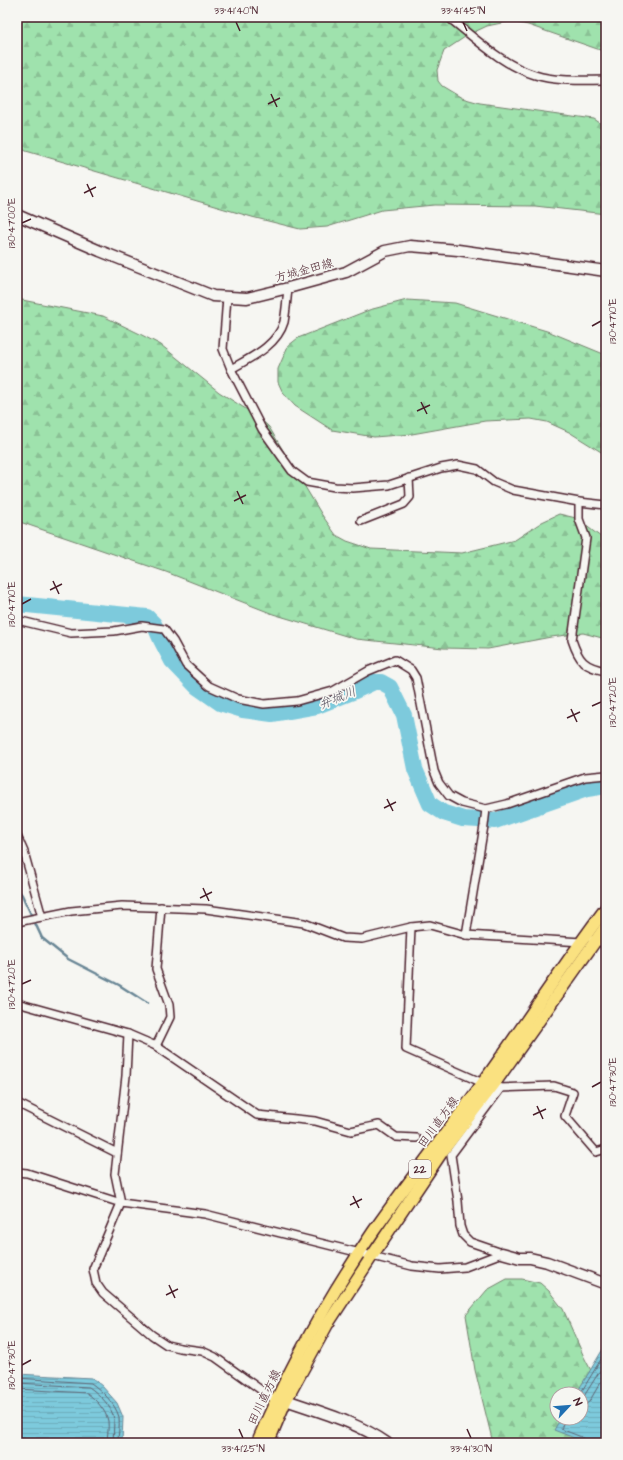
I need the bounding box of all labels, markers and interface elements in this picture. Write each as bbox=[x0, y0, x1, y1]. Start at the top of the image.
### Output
text: 33°41'40"N bbox=[214, 4, 258, 18]
text: 33°41'45"N bbox=[441, 4, 485, 18]
text: 130°47'00"E bbox=[5, 198, 19, 248]
street label: 方城金田線 bbox=[273, 255, 335, 286]
text: 130°47'10"E bbox=[606, 298, 620, 344]
text: 130°47'10"E bbox=[5, 581, 19, 627]
text: 130°47'20"E bbox=[606, 677, 620, 727]
water label: 弁城川 bbox=[316, 682, 359, 714]
text: 130°47'20"E bbox=[5, 959, 19, 1009]
text: 130°47'30"E bbox=[606, 1057, 620, 1107]
street label: 田川直方線 bbox=[414, 1093, 463, 1152]
road number: 22 bbox=[409, 1160, 431, 1178]
text: 130°47'30"E bbox=[5, 1340, 19, 1390]
street label: 田川直方線 bbox=[244, 1367, 285, 1428]
north arrow bbox=[549, 1386, 589, 1426]
text: N bbox=[569, 1395, 586, 1408]
text: 33°41'25"N bbox=[221, 1442, 265, 1456]
text: 33°41'30"N bbox=[450, 1442, 492, 1456]

